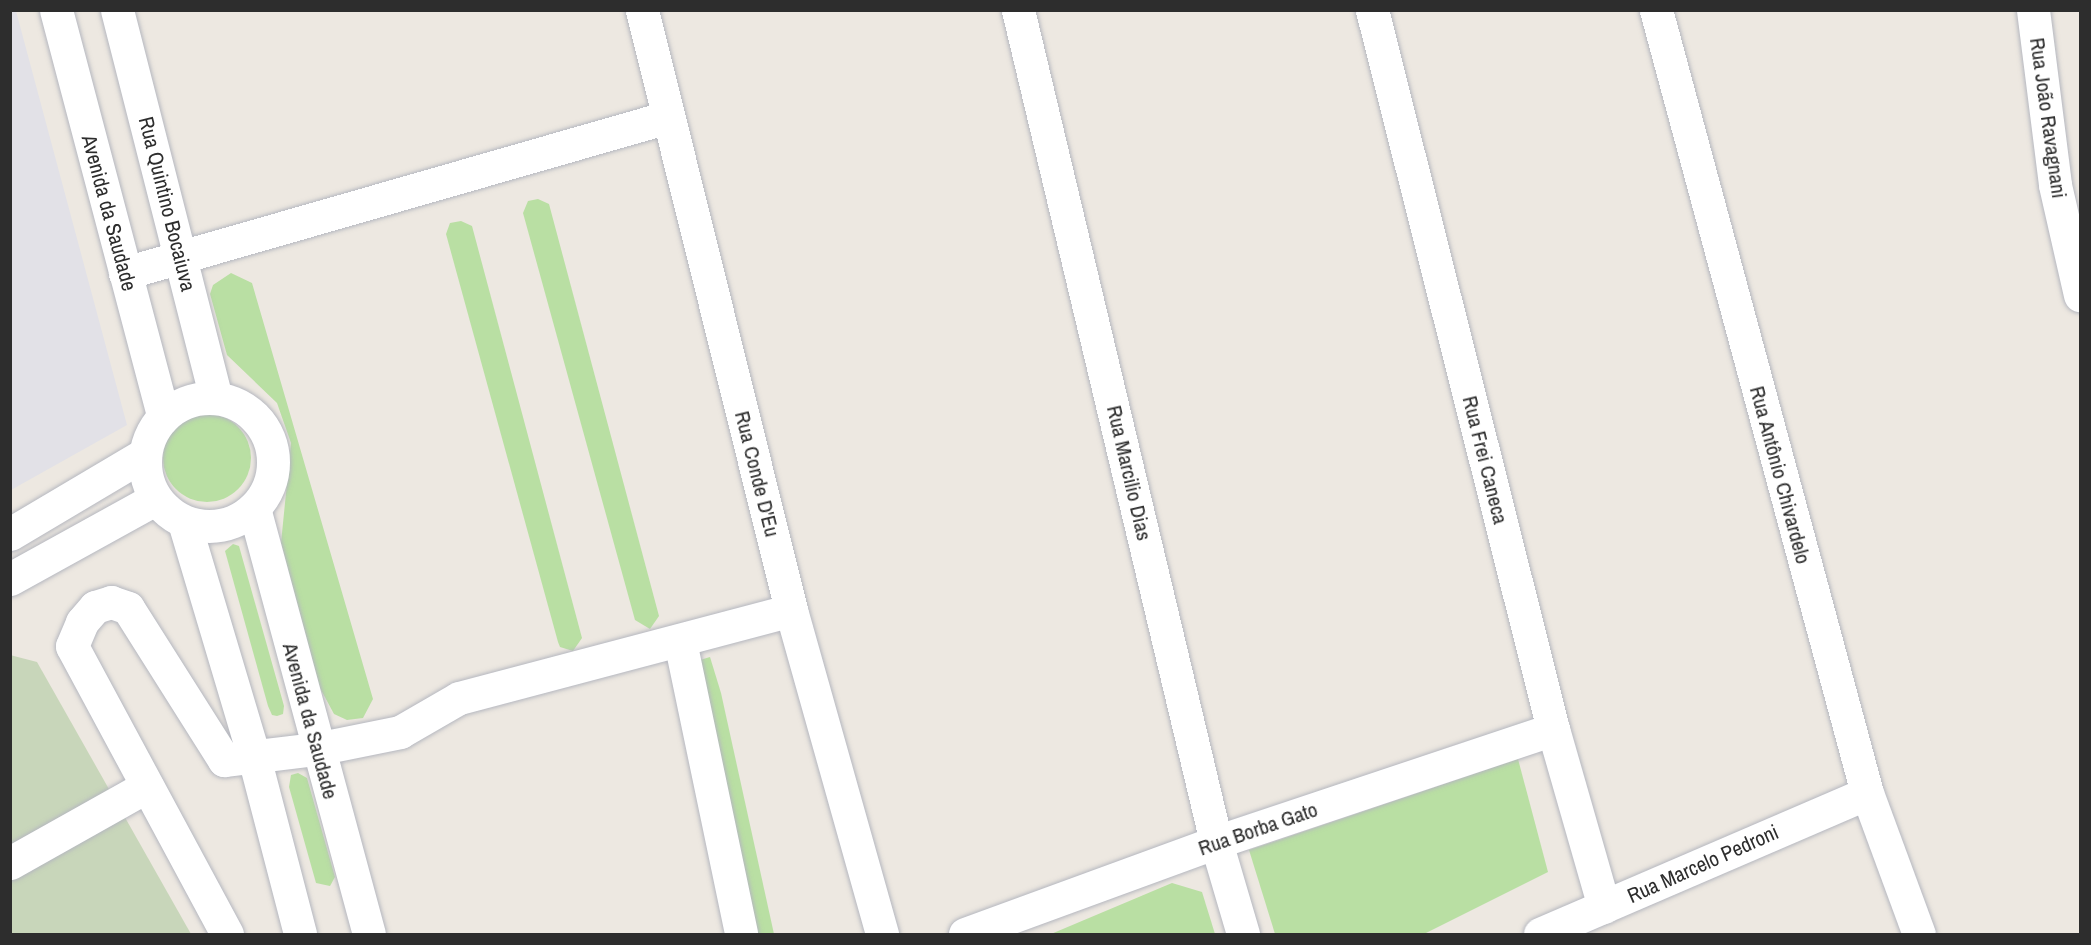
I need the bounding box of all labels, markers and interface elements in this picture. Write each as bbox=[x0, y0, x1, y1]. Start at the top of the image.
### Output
street label: Rua João Ravagnani bbox=[2024, 36, 2072, 200]
street label: Rua Quintino Bocaiuva bbox=[133, 114, 201, 294]
street label: Avenida da Saudade bbox=[76, 132, 142, 294]
street label: Rua Antônio Chivardelo bbox=[1744, 383, 1816, 567]
street label: Rua Frei Caneca bbox=[1457, 393, 1513, 527]
street label: Rua Marcilio Dias bbox=[1101, 403, 1157, 543]
street label: Rua Conde D'Eu bbox=[729, 409, 785, 539]
street label: Avenida da Saudade bbox=[277, 640, 343, 802]
street label: Rua Borba Gato bbox=[1195, 797, 1321, 861]
street label: Rua Marcelo Pedroni bbox=[1624, 819, 1782, 909]

